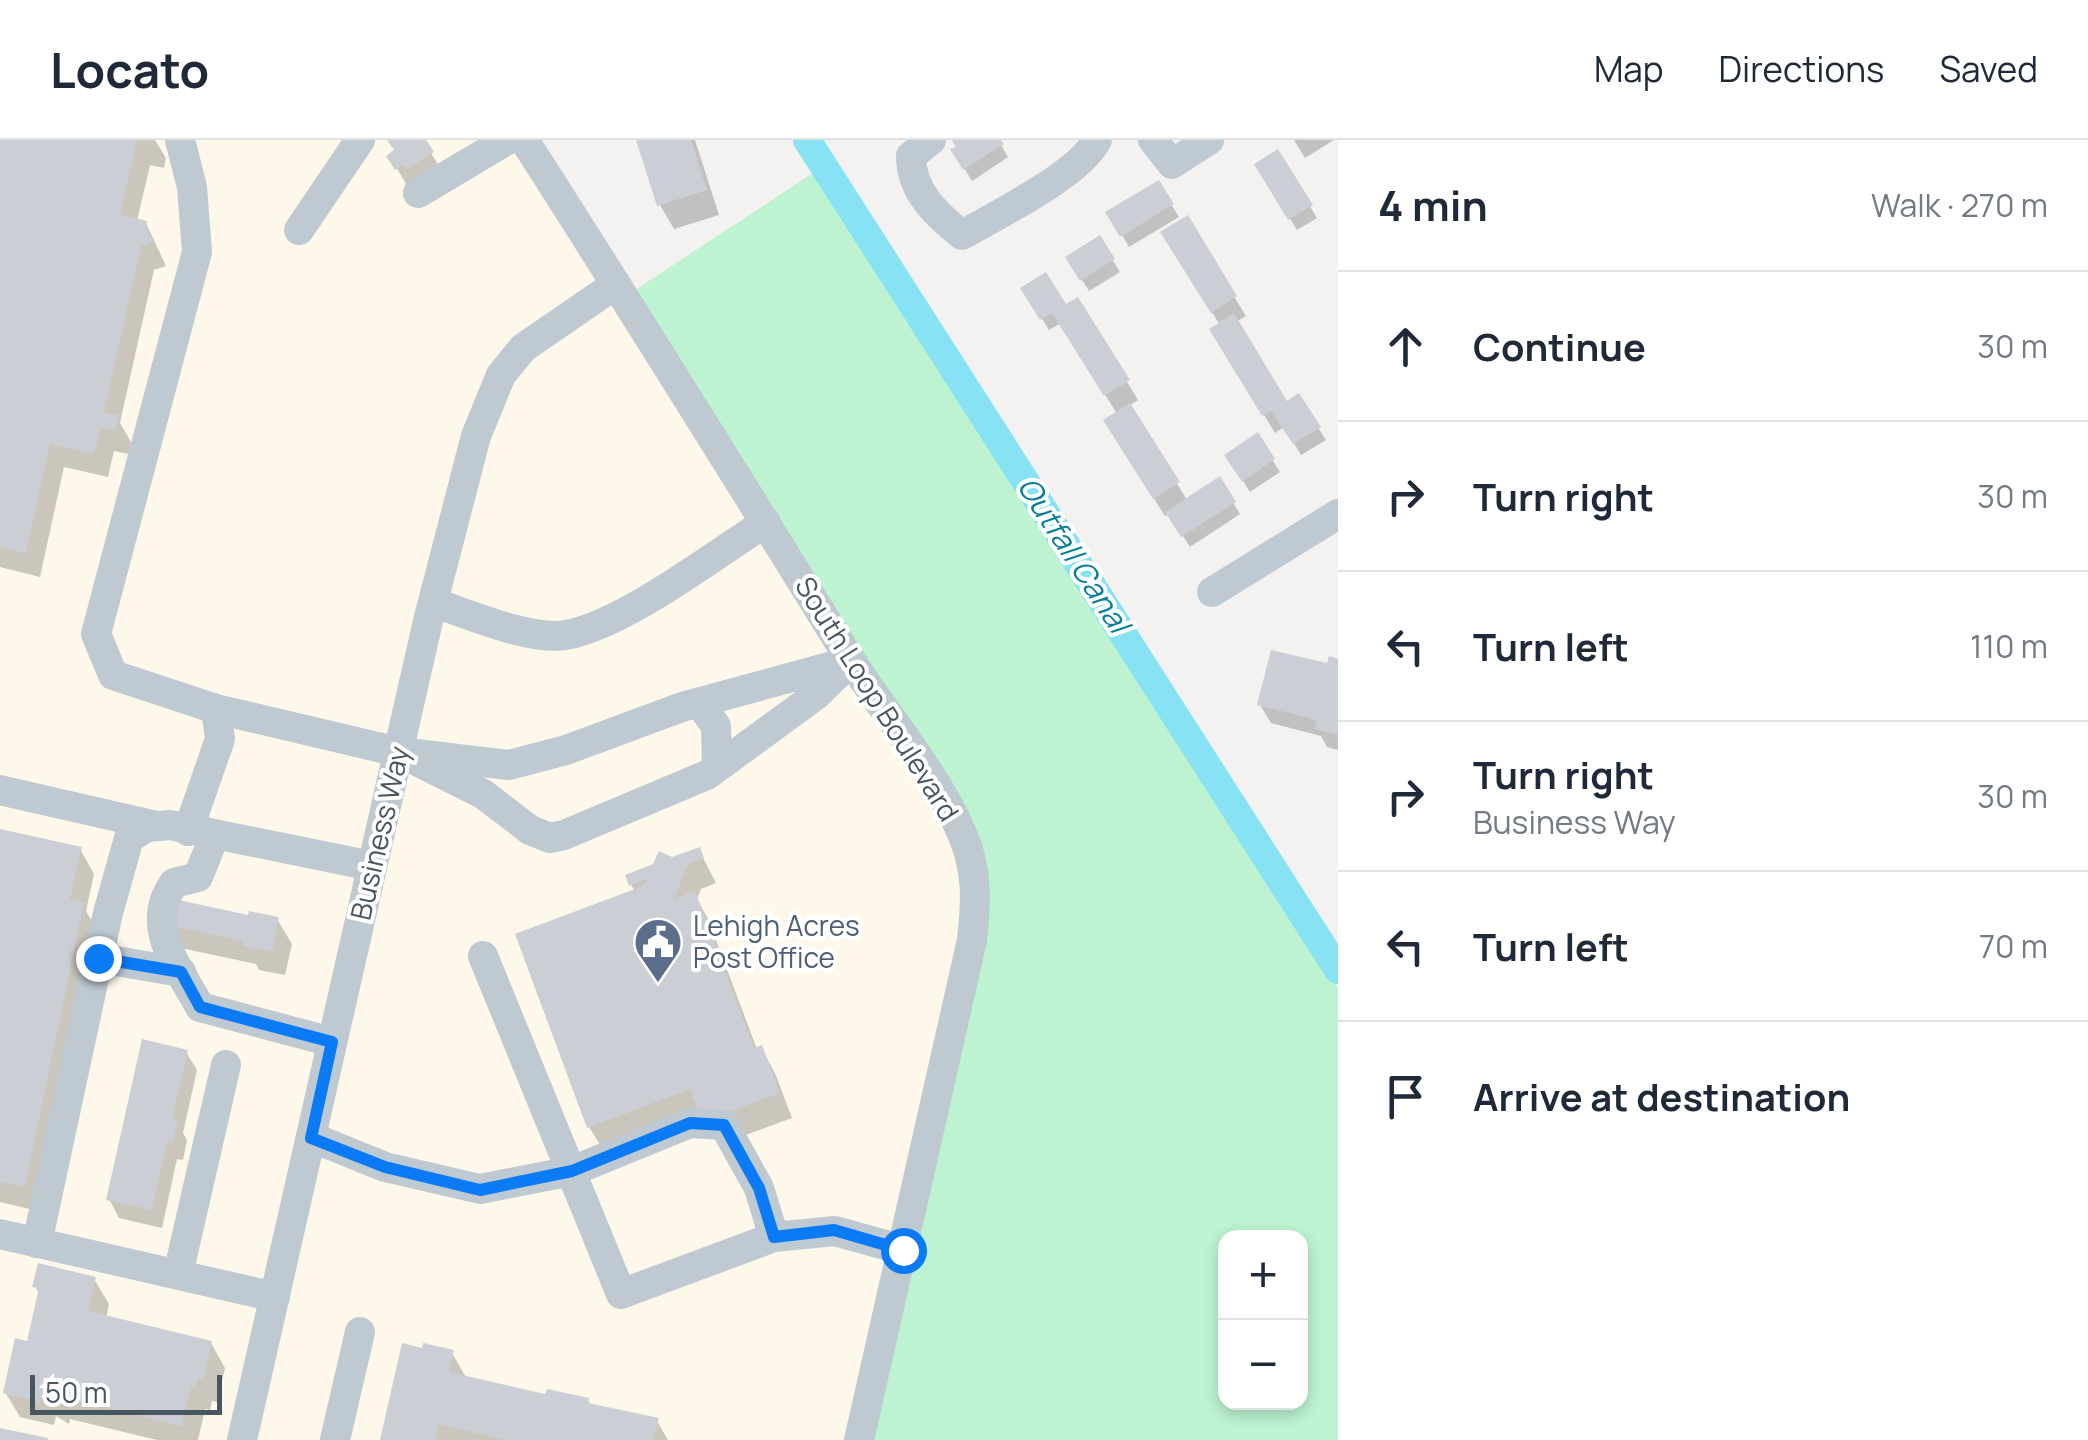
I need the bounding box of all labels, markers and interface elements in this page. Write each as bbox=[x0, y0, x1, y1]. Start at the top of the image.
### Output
text: Locato bbox=[50, 37, 209, 102]
text: Map bbox=[1594, 45, 1664, 93]
text: Directions bbox=[1719, 45, 1884, 93]
text: Saved bbox=[1939, 45, 2038, 93]
text: 4 min bbox=[1378, 176, 1488, 234]
text: Walk · 270 m bbox=[1871, 183, 2048, 227]
icon: ahead bbox=[1378, 319, 1433, 374]
text: Continue bbox=[1473, 320, 1646, 372]
text: 30 m bbox=[1977, 324, 2048, 368]
water label: Outfall Canal bbox=[1009, 468, 1142, 643]
icon: right bbox=[1378, 469, 1433, 524]
text: Turn right bbox=[1473, 470, 1654, 522]
text: 30 m bbox=[1977, 474, 2048, 518]
street label: South Loop Boulevard bbox=[787, 569, 969, 828]
icon: left bbox=[1378, 619, 1433, 674]
text: Turn left bbox=[1473, 620, 1629, 672]
text: 110 m bbox=[1970, 624, 2048, 668]
street label: Business Way bbox=[341, 742, 418, 923]
text: Turn right bbox=[1473, 748, 1654, 800]
icon: right bbox=[1378, 769, 1433, 824]
text: 30 m bbox=[1977, 774, 2048, 818]
text: Business Way bbox=[1473, 800, 1676, 844]
place label: Lehigh Acres Post Office bbox=[693, 906, 860, 976]
public building icon: Lehigh Acres Post Office bbox=[632, 916, 684, 984]
icon: left bbox=[1378, 919, 1433, 974]
text: Turn left bbox=[1473, 920, 1629, 972]
text: 70 m bbox=[1979, 924, 2048, 968]
route end bbox=[76, 936, 122, 982]
icon: arrive bbox=[1378, 1069, 1433, 1124]
text: Arrive at destination bbox=[1473, 1070, 1850, 1122]
route start bbox=[881, 1228, 927, 1274]
map controls bbox=[1218, 1230, 1308, 1410]
button: + bbox=[1218, 1230, 1308, 1320]
button: − bbox=[1218, 1320, 1308, 1410]
scale bar bbox=[30, 1370, 222, 1414]
text: 50 m bbox=[45, 1373, 108, 1411]

